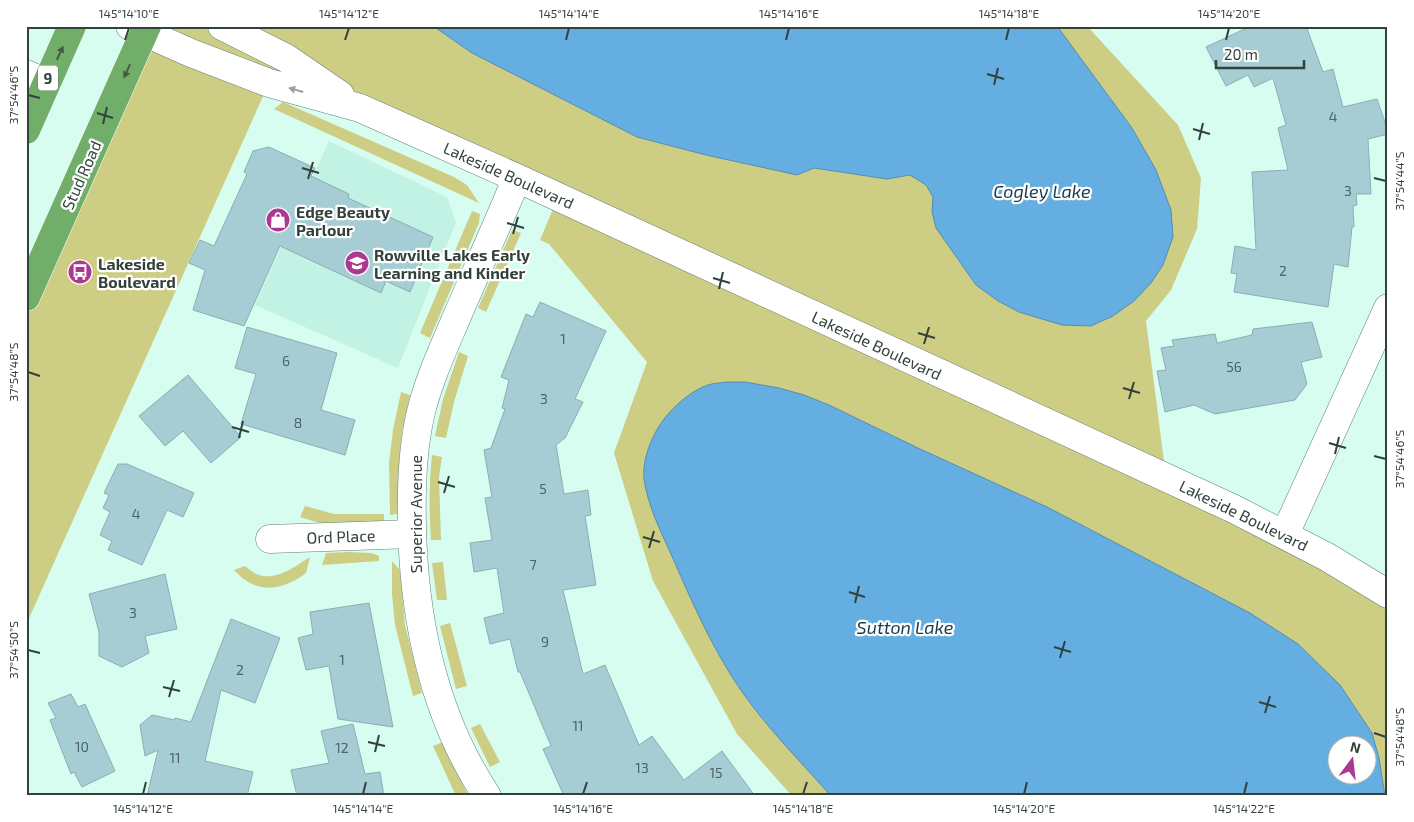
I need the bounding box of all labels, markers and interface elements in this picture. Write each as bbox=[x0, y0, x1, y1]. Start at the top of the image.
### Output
text: 145°14'10"E bbox=[99, 6, 160, 20]
text: 145°14'12"E bbox=[319, 6, 379, 20]
text: 145°14'14"E bbox=[539, 6, 600, 20]
text: 145°14'16"E bbox=[759, 6, 819, 20]
text: 145°14'18"E bbox=[979, 6, 1040, 20]
text: 145°14'20"E bbox=[1198, 6, 1261, 20]
scale bar bbox=[1216, 38, 1304, 70]
text: 20 m bbox=[1224, 45, 1258, 63]
one-way arrow bbox=[56, 46, 64, 60]
one-way arrow bbox=[123, 64, 131, 78]
text: 37°54'46"S bbox=[6, 66, 20, 124]
road number: 9 bbox=[38, 66, 58, 90]
one-way arrow bbox=[288, 86, 303, 94]
house number: 4 bbox=[1329, 108, 1337, 125]
street label: Stud Road bbox=[57, 137, 105, 213]
street label: Lakeside Boulevard bbox=[441, 138, 577, 212]
text: 37°54'44"S bbox=[1392, 151, 1406, 210]
water label: Cogley Lake bbox=[993, 180, 1091, 202]
house number: 3 bbox=[1344, 182, 1352, 199]
place label: Edge Beauty Parlour bbox=[296, 202, 390, 239]
shop icon: Edge Beauty Parlour bbox=[265, 207, 291, 233]
place label: Rowville Lakes Early Learning and Kinder bbox=[374, 245, 530, 282]
school or university icon: Rowville Lakes Early Learning and Kinder bbox=[344, 250, 370, 276]
place label: Lakeside Boulevard bbox=[98, 254, 176, 291]
bus stop icon: Lakeside Boulevard bbox=[67, 259, 93, 285]
house number: 2 bbox=[1279, 262, 1287, 279]
street label: Lakeside Boulevard bbox=[809, 307, 945, 383]
house number: 1 bbox=[560, 330, 566, 347]
text: 37°54'48"S bbox=[6, 342, 20, 401]
house number: 6 bbox=[282, 352, 290, 369]
house number: 56 bbox=[1226, 358, 1242, 375]
house number: 3 bbox=[540, 390, 548, 407]
house number: 8 bbox=[294, 414, 302, 431]
text: 37°54'46"S bbox=[1392, 430, 1406, 488]
street label: Superior Avenue bbox=[406, 455, 425, 573]
street label: Lakeside Boulevard bbox=[1176, 476, 1312, 554]
house number: 5 bbox=[539, 480, 547, 497]
house number: 4 bbox=[132, 505, 140, 522]
street label: Ord Place bbox=[306, 525, 376, 547]
house number: 7 bbox=[529, 556, 537, 573]
house number: 3 bbox=[129, 604, 137, 621]
water label: Sutton Lake bbox=[857, 616, 954, 638]
text: 37°54'50"S bbox=[6, 621, 20, 679]
house number: 9 bbox=[541, 633, 549, 650]
house number: 1 bbox=[339, 651, 345, 668]
house number: 2 bbox=[236, 661, 244, 678]
text: 37°54'48"S bbox=[1392, 707, 1406, 766]
house number: 11 bbox=[572, 717, 584, 734]
north arrow bbox=[1326, 734, 1376, 784]
text: N bbox=[1348, 737, 1363, 756]
house number: 10 bbox=[75, 738, 89, 755]
house number: 12 bbox=[335, 739, 349, 756]
house number: 11 bbox=[169, 749, 181, 766]
house number: 13 bbox=[635, 759, 649, 776]
house number: 15 bbox=[709, 764, 723, 781]
text: 145°14'12"E bbox=[113, 801, 173, 815]
text: 145°14'14"E bbox=[333, 801, 394, 815]
text: 145°14'16"E bbox=[553, 801, 613, 815]
text: 145°14'18"E bbox=[773, 801, 834, 815]
text: 145°14'20"E bbox=[993, 801, 1056, 815]
text: 145°14'22"E bbox=[1213, 801, 1275, 815]

